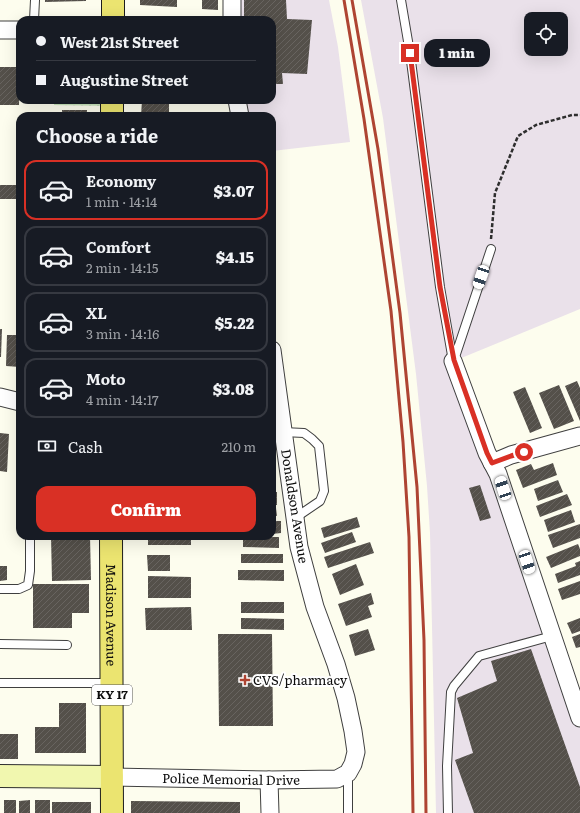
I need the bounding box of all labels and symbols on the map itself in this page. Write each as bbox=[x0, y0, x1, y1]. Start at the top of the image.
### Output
callout: 1 min bbox=[424, 39, 490, 67]
route end bbox=[401, 44, 419, 62]
car bbox=[471, 264, 491, 290]
route start bbox=[515, 443, 533, 461]
street label: Donaldson Avenue bbox=[277, 447, 314, 565]
car bbox=[494, 475, 512, 501]
car bbox=[518, 549, 536, 575]
street label: Madison Avenue bbox=[102, 564, 121, 666]
place label: CVS/pharmacy bbox=[253, 670, 348, 689]
marker: CVS/pharmacy bbox=[240, 675, 250, 685]
road number: KY 17 bbox=[92, 685, 132, 705]
street label: Police Memorial Drive bbox=[162, 768, 300, 789]

